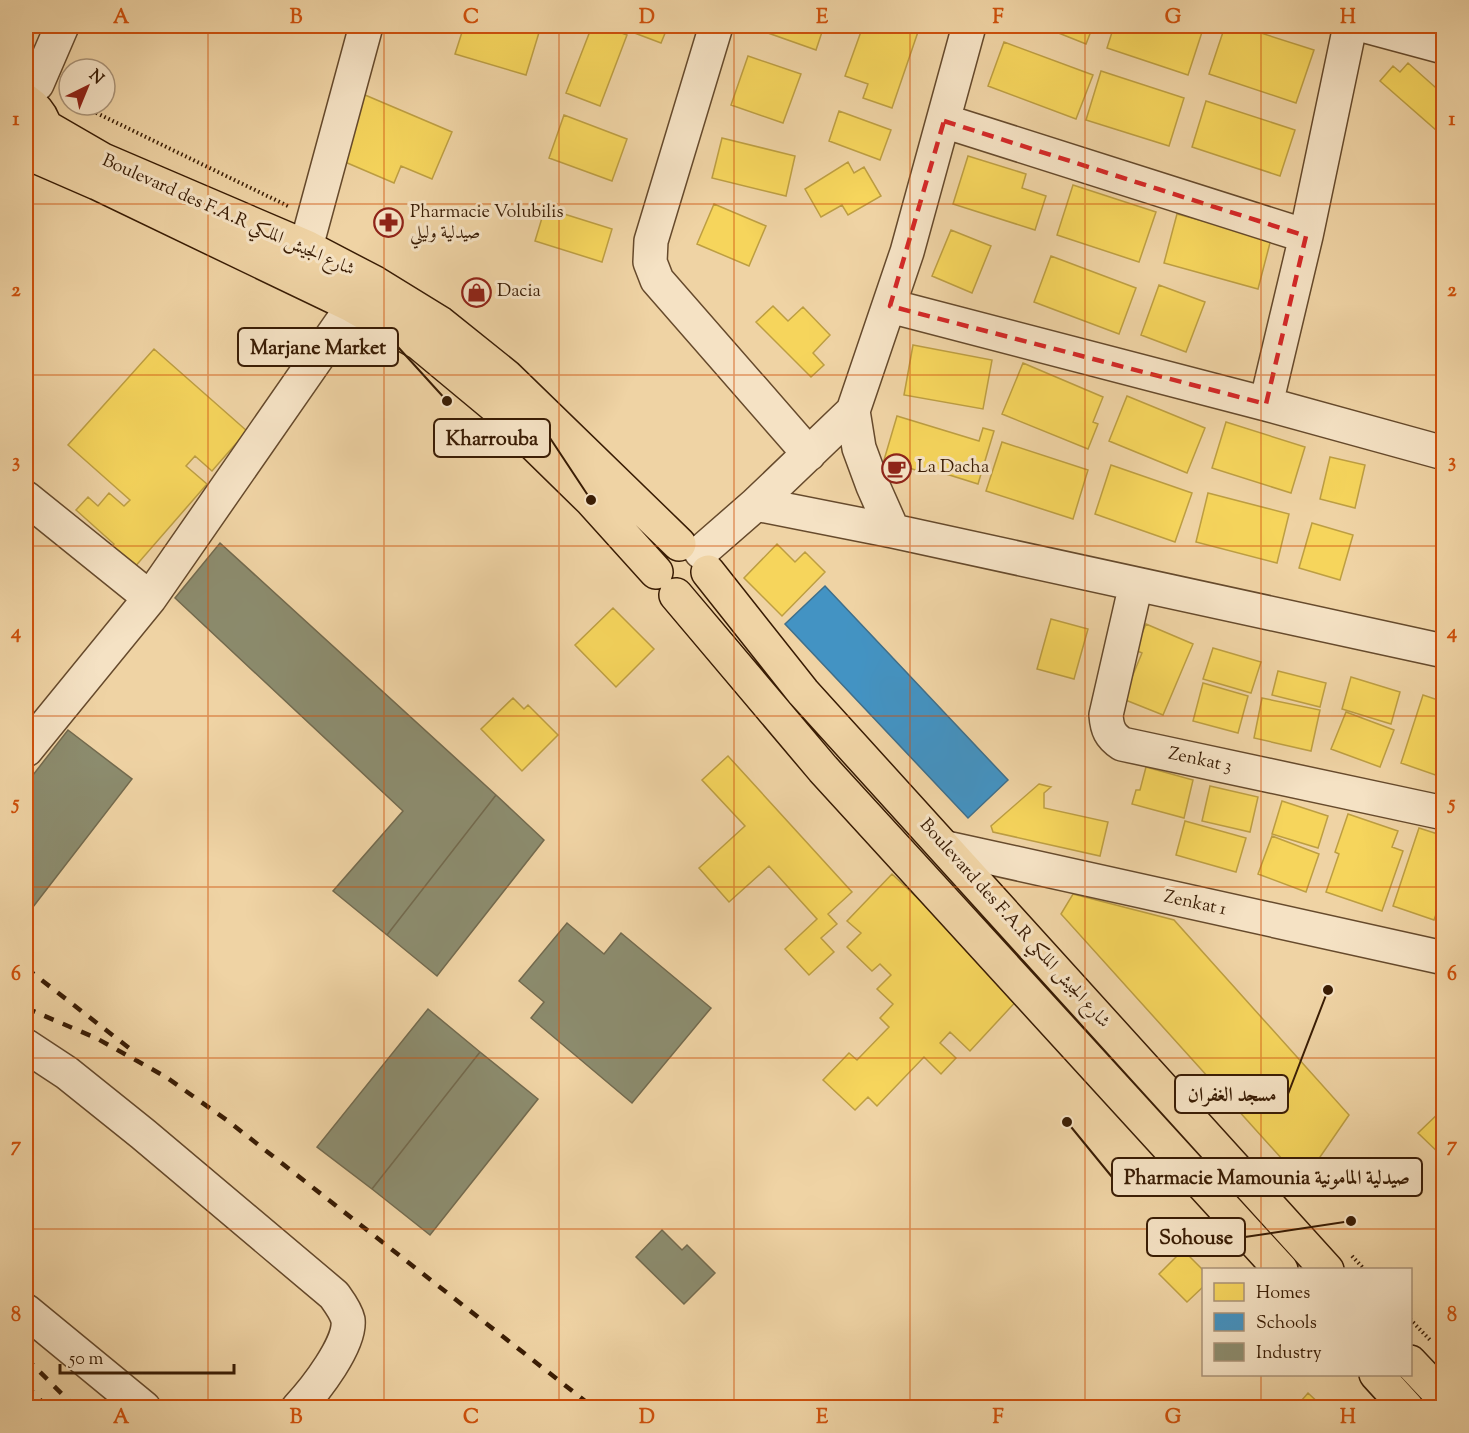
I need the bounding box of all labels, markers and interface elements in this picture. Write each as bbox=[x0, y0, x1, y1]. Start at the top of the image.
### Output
text: A bbox=[113, 4, 130, 33]
text: B bbox=[290, 4, 303, 33]
text: C bbox=[463, 4, 479, 33]
text: D bbox=[639, 4, 655, 33]
text: E bbox=[816, 4, 829, 33]
text: F bbox=[992, 4, 1004, 33]
text: G bbox=[1165, 4, 1182, 33]
text: H bbox=[1340, 4, 1356, 33]
north arrow bbox=[57, 57, 117, 117]
text: N bbox=[83, 65, 108, 91]
text: 1 bbox=[13, 106, 20, 135]
text: 1 bbox=[1449, 106, 1456, 135]
street label: Boulevard des F.A.R شارع الجيش الملكي bbox=[97, 148, 359, 285]
place label: Pharmacie Volubilis صيدلية وليلي bbox=[410, 200, 564, 249]
pharmacy icon: Pharmacie Volubilis صيدلية وليلي bbox=[373, 207, 405, 239]
shop icon: Dacia bbox=[460, 276, 492, 308]
text: 2 bbox=[11, 277, 21, 306]
text: 2 bbox=[1447, 277, 1457, 306]
place label: Dacia bbox=[497, 279, 541, 305]
callout: Marjane Market bbox=[238, 328, 398, 366]
text: Marjane Market bbox=[250, 335, 386, 364]
callout: Kharrouba bbox=[434, 419, 550, 457]
text: Kharrouba bbox=[446, 426, 539, 455]
text: 3 bbox=[12, 448, 20, 477]
text: 3 bbox=[1448, 448, 1456, 477]
cafe icon: La Dacha bbox=[880, 452, 912, 484]
place label: La Dacha bbox=[917, 455, 989, 481]
text: 4 bbox=[10, 619, 21, 648]
text: 4 bbox=[1446, 619, 1457, 648]
street label: Zenkat 3 bbox=[1166, 742, 1234, 780]
text: 5 bbox=[11, 790, 20, 819]
text: 5 bbox=[1447, 790, 1456, 819]
street label: Boulevard des F.A.R شارع الجيش الملكي bbox=[911, 813, 1115, 1036]
street label: Zenkat 1 bbox=[1161, 885, 1229, 923]
text: 6 bbox=[11, 961, 21, 990]
text: 6 bbox=[1447, 961, 1457, 990]
callout: مسجد الغفران bbox=[1175, 1075, 1288, 1113]
text: مسجد الغفران bbox=[1188, 1082, 1276, 1111]
text: 7 bbox=[11, 1132, 22, 1161]
text: 7 bbox=[1447, 1132, 1458, 1161]
callout: Pharmacie Mamounia صيدلية المامونية bbox=[1112, 1158, 1422, 1196]
text: Pharmacie Mamounia صيدلية المامونية bbox=[1124, 1165, 1410, 1194]
callout: Sohouse bbox=[1147, 1218, 1245, 1256]
text: Sohouse bbox=[1159, 1225, 1233, 1254]
legend bbox=[1202, 1268, 1412, 1376]
text: Homes bbox=[1256, 1281, 1310, 1307]
text: 8 bbox=[11, 1302, 21, 1331]
text: 8 bbox=[1447, 1302, 1457, 1331]
text: Schools bbox=[1256, 1311, 1317, 1337]
scale bar bbox=[60, 1337, 234, 1375]
text: Industry bbox=[1256, 1341, 1322, 1367]
text: 50 m bbox=[68, 1347, 104, 1373]
text: A bbox=[113, 1404, 130, 1433]
text: B bbox=[290, 1404, 303, 1433]
text: C bbox=[463, 1404, 479, 1433]
text: D bbox=[639, 1404, 655, 1433]
text: E bbox=[816, 1404, 829, 1433]
text: F bbox=[992, 1404, 1004, 1433]
text: G bbox=[1165, 1404, 1182, 1433]
text: H bbox=[1340, 1404, 1356, 1433]

